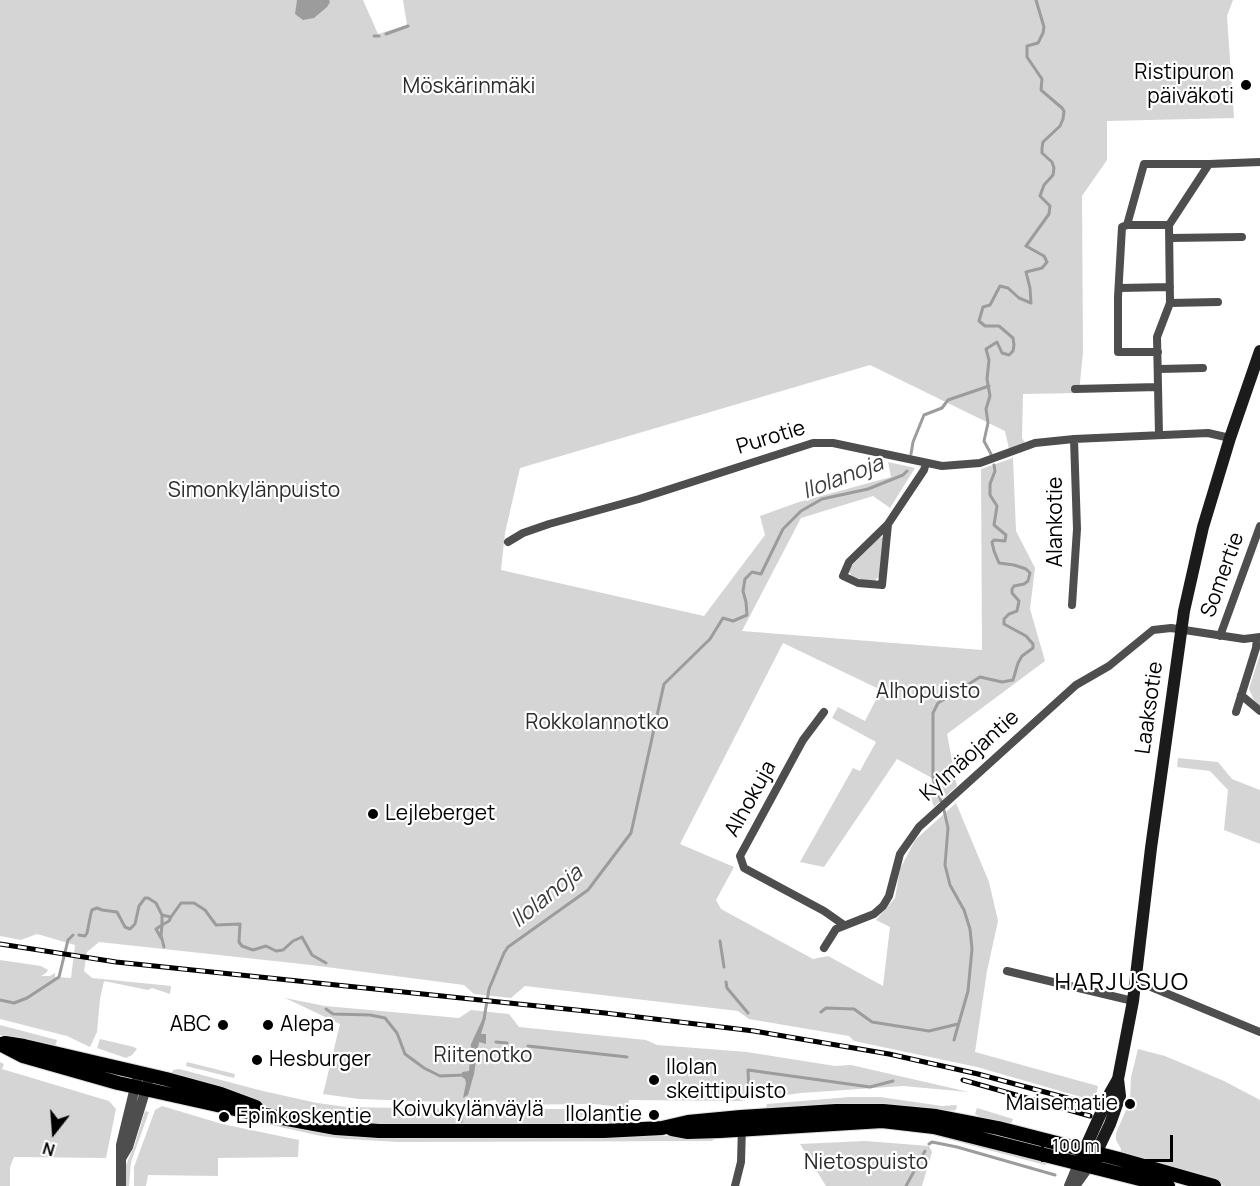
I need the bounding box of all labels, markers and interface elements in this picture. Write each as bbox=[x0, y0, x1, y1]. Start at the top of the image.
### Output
place label: Ristipuron päiväkoti bbox=[1134, 60, 1234, 110]
park label: Möskärinmäki bbox=[403, 74, 535, 100]
marker: Ristipuron päiväkoti bbox=[1239, 78, 1253, 92]
street label: Purotie bbox=[734, 416, 808, 460]
water label: Ilolanoja bbox=[799, 451, 887, 505]
street label: Alankotie bbox=[1043, 477, 1069, 567]
park label: Simonkylänpuisto bbox=[168, 478, 340, 504]
street label: Somertie bbox=[1196, 529, 1250, 621]
street label: Laaksotie bbox=[1131, 660, 1169, 756]
park label: Alhopuisto bbox=[876, 679, 980, 705]
street label: Kylmäojantie bbox=[915, 705, 1025, 807]
park label: Rokkolannotko bbox=[525, 710, 669, 736]
street label: Alhokuja bbox=[720, 757, 782, 841]
place label: Lejleberget bbox=[385, 801, 495, 827]
marker: Lejleberget bbox=[366, 807, 380, 821]
water label: Ilolanoja bbox=[506, 860, 588, 934]
district label: HARJUSUO bbox=[1054, 969, 1190, 997]
place label: ABC bbox=[170, 1012, 211, 1038]
place label: Alepa bbox=[280, 1012, 334, 1038]
marker: ABC bbox=[216, 1018, 230, 1032]
marker: Alepa bbox=[261, 1018, 275, 1032]
park label: Riitenotko bbox=[434, 1043, 532, 1069]
place label: Hesburger bbox=[269, 1047, 371, 1073]
marker: Hesburger bbox=[250, 1053, 264, 1067]
place label: Ilolan skeittipuisto bbox=[666, 1055, 786, 1105]
marker: Ilolan skeittipuisto bbox=[647, 1073, 661, 1087]
place label: Maisematie bbox=[1006, 1091, 1118, 1117]
street label: Koivukylänväylä bbox=[392, 1097, 544, 1123]
marker: Maisematie bbox=[1123, 1097, 1137, 1111]
north arrow bbox=[24, 1102, 84, 1162]
place label: Ilolantie bbox=[565, 1102, 642, 1128]
place label: Epinkoskentie bbox=[236, 1104, 372, 1130]
marker: Ilolantie bbox=[647, 1108, 661, 1122]
marker: Epinkoskentie bbox=[217, 1110, 231, 1124]
scale bar bbox=[1044, 1123, 1176, 1161]
text: 100 m bbox=[1052, 1133, 1100, 1157]
text: N bbox=[40, 1137, 57, 1161]
park label: Nietospuisto bbox=[804, 1150, 928, 1176]

